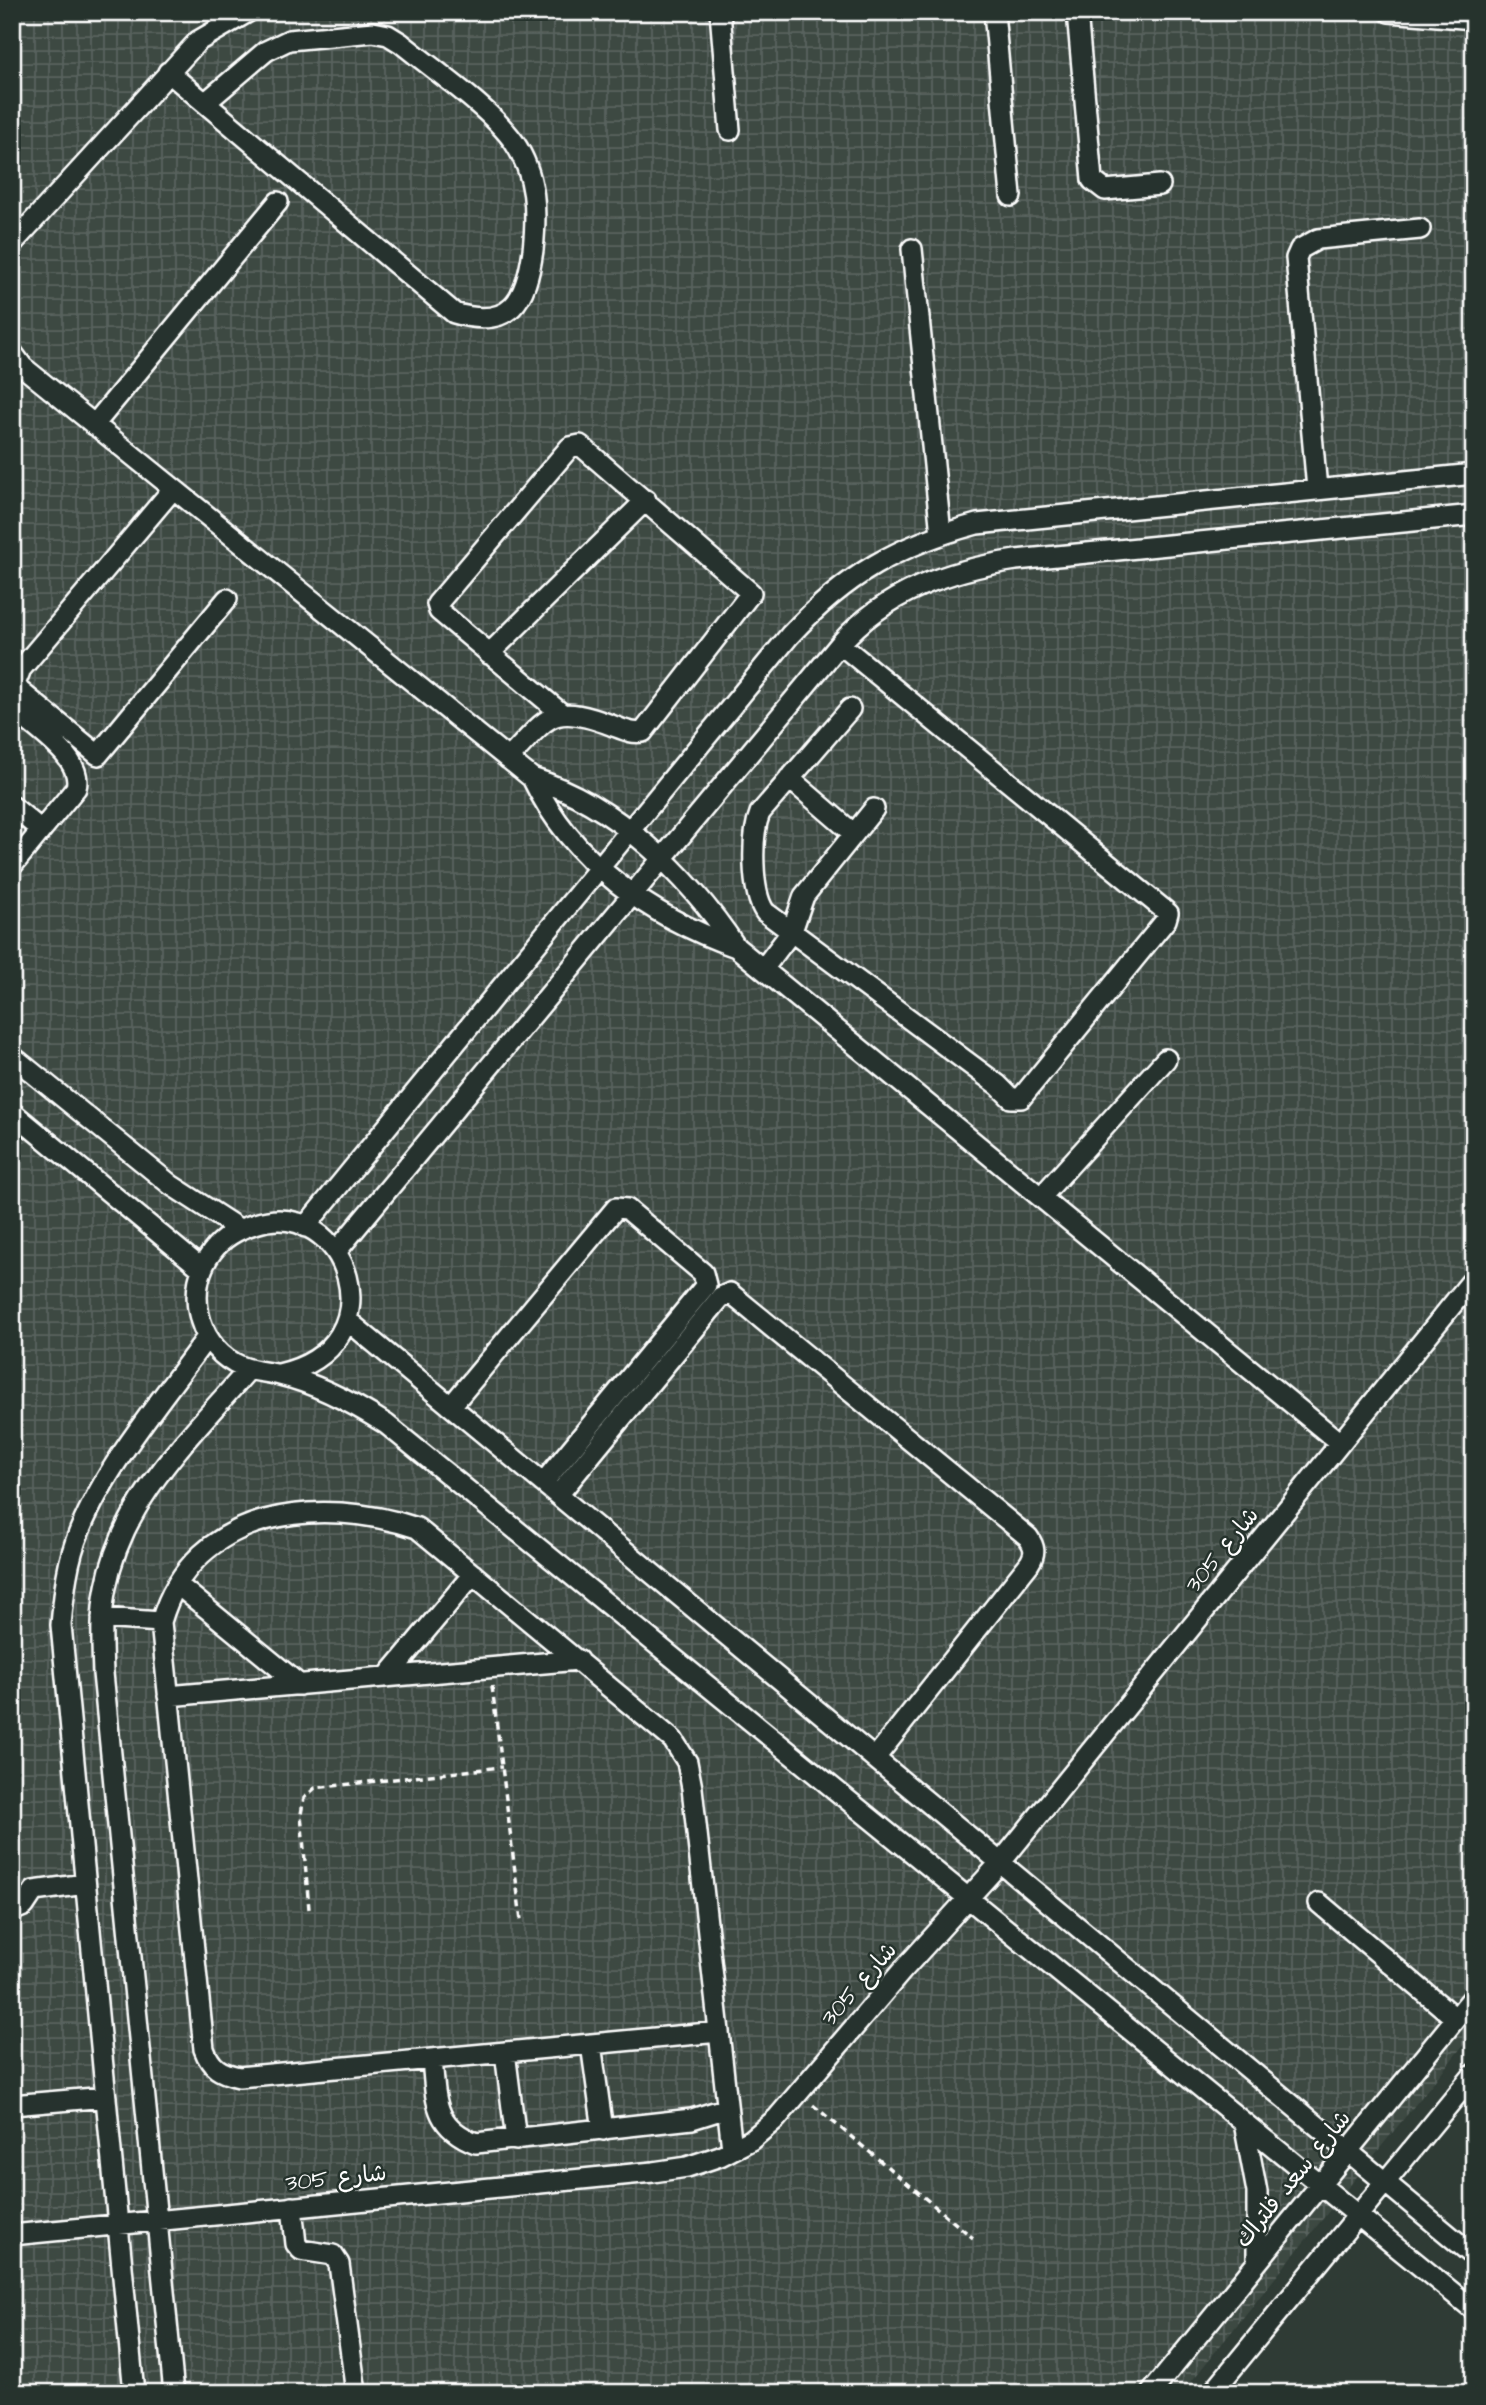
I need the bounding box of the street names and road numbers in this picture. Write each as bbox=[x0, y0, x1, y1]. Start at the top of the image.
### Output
street label: شارع 305 bbox=[1178, 1500, 1266, 1600]
street label: شارع 305 bbox=[814, 1935, 904, 2033]
street label: شارع سعد فلتراك bbox=[1228, 2103, 1358, 2255]
street label: شارع 305 bbox=[284, 2157, 388, 2199]

